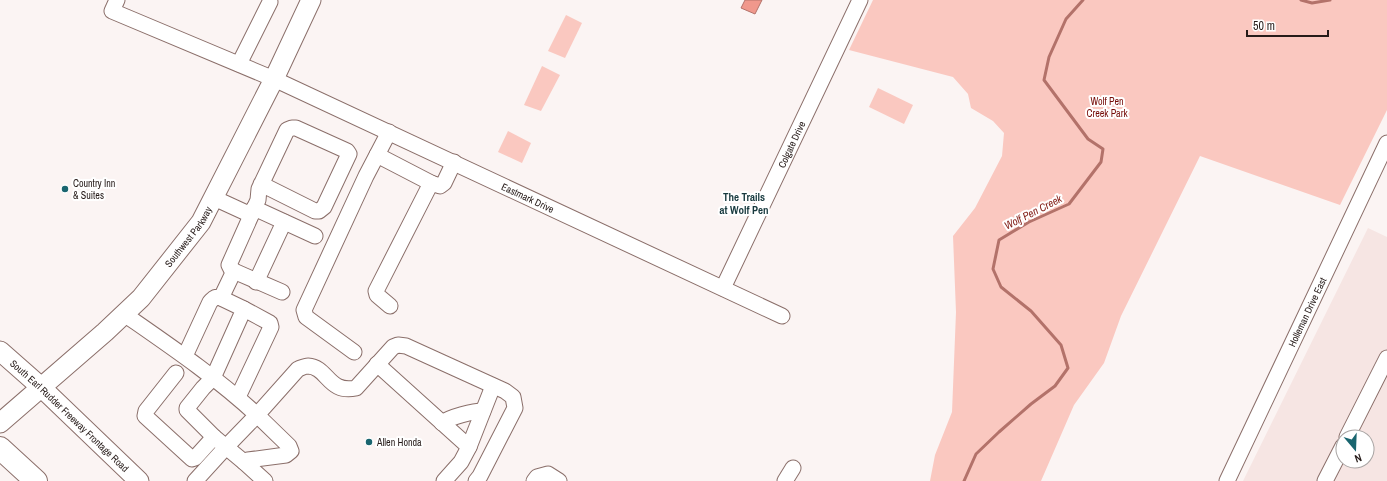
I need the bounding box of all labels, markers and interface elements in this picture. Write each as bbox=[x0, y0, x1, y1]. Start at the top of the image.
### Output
scale bar bbox=[1247, 12, 1328, 38]
text: 50 m bbox=[1253, 18, 1275, 34]
park label: Wolf Pen Creek Park bbox=[1086, 95, 1128, 120]
street label: Colgate Drive bbox=[775, 119, 808, 170]
place label: Country Inn & Suites bbox=[73, 177, 115, 202]
street label: Eastmark Drive bbox=[500, 180, 557, 216]
marker: Country Inn & Suites bbox=[60, 184, 70, 194]
district label: The Trails at Wolf Pen bbox=[720, 190, 768, 217]
water label: Wolf Pen Creek bbox=[1002, 191, 1065, 233]
street label: Southwest Parkway bbox=[162, 203, 215, 269]
street label: Holleman Drive East bbox=[1285, 275, 1329, 349]
street label: South Earl Rudder Freeway Frontage Road bbox=[8, 357, 132, 474]
north arrow bbox=[1335, 429, 1375, 469]
place label: Allen Honda bbox=[376, 436, 422, 449]
marker: Allen Honda bbox=[364, 437, 374, 447]
text: N bbox=[1353, 451, 1364, 466]

